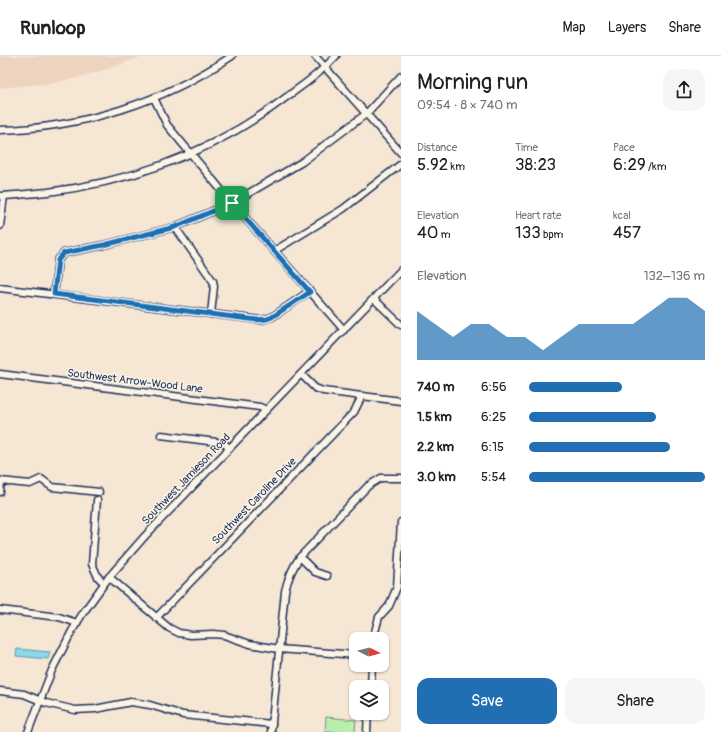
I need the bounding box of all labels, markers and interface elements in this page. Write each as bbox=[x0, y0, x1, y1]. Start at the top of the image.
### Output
text: Runloop bbox=[20, 16, 85, 40]
text: Map bbox=[563, 19, 586, 36]
text: Layers bbox=[608, 19, 646, 36]
text: Share bbox=[668, 19, 701, 36]
text: Morning run bbox=[417, 68, 528, 96]
button: share bbox=[663, 69, 705, 111]
text: 09:54 · 8 × 740 m bbox=[417, 97, 517, 113]
text: Distance bbox=[417, 141, 457, 154]
text: Time bbox=[515, 141, 538, 154]
text: Pace bbox=[613, 141, 635, 154]
text: 5.92 bbox=[417, 154, 448, 175]
text: 38:23 bbox=[515, 154, 556, 175]
text: 6:29 bbox=[613, 154, 646, 175]
text: km bbox=[448, 160, 465, 173]
text: /km bbox=[646, 160, 666, 173]
pin bbox=[215, 186, 249, 220]
icon: arrive bbox=[221, 192, 243, 214]
text: Elevation bbox=[417, 209, 459, 222]
text: Heart rate bbox=[515, 209, 561, 222]
text: kcal bbox=[613, 209, 631, 222]
text: 40 bbox=[417, 222, 438, 243]
text: 133 bbox=[515, 222, 541, 243]
text: 457 bbox=[613, 222, 641, 243]
text: m bbox=[438, 228, 451, 241]
text: bpm bbox=[541, 228, 563, 241]
text: Elevation bbox=[417, 268, 467, 284]
text: 132–136 m bbox=[643, 268, 705, 284]
street label: Southwest Arrow-Wood Lane bbox=[67, 366, 204, 396]
text: 740 m bbox=[417, 379, 455, 395]
text: 6:56 bbox=[481, 379, 507, 395]
text: 1.5 km bbox=[417, 409, 452, 425]
text: 6:25 bbox=[481, 409, 506, 425]
street label: Southwest Jamieson Road bbox=[139, 431, 233, 527]
text: 2.2 km bbox=[417, 439, 454, 455]
text: 6:15 bbox=[481, 439, 504, 455]
street label: Southwest Caroline Drive bbox=[209, 455, 299, 547]
text: 3.0 km bbox=[417, 469, 456, 485]
text: 5:54 bbox=[481, 469, 506, 485]
north arrow bbox=[349, 632, 389, 672]
map controls bbox=[349, 632, 389, 720]
button: Save bbox=[417, 678, 557, 724]
button: Share bbox=[565, 678, 705, 724]
button: layers bbox=[349, 680, 389, 720]

